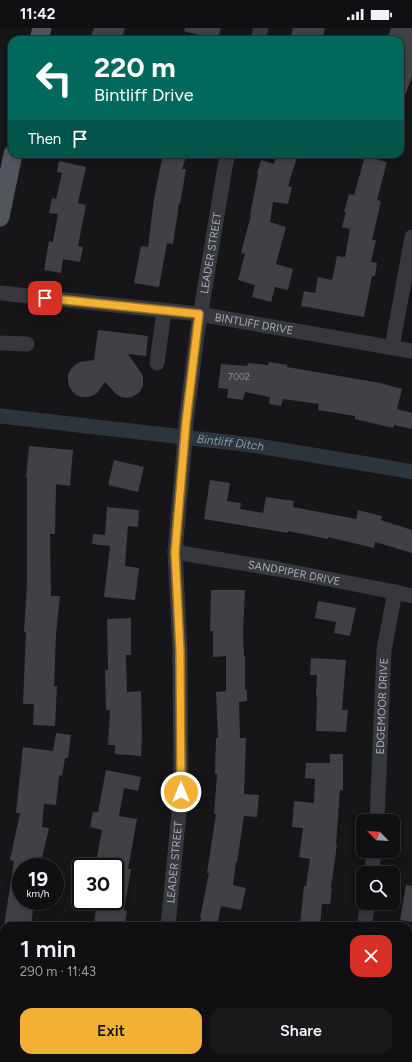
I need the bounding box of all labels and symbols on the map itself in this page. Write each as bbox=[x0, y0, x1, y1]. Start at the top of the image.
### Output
street label: LEADER STREET bbox=[198, 211, 224, 295]
pin bbox=[28, 281, 62, 315]
street label: BINTLIFF DRIVE bbox=[214, 311, 294, 337]
house number: 7002 bbox=[228, 371, 250, 382]
water label: Bintliff Ditch bbox=[196, 432, 265, 454]
street label: SANDPIPER DRIVE bbox=[247, 558, 341, 588]
street label: EDGEMOOR DRIVE bbox=[374, 658, 391, 755]
position arrow bbox=[160, 771, 202, 813]
north arrow bbox=[356, 814, 400, 858]
street label: LEADER STREET bbox=[164, 821, 185, 904]
speed limit sign: 30 bbox=[72, 858, 124, 910]

